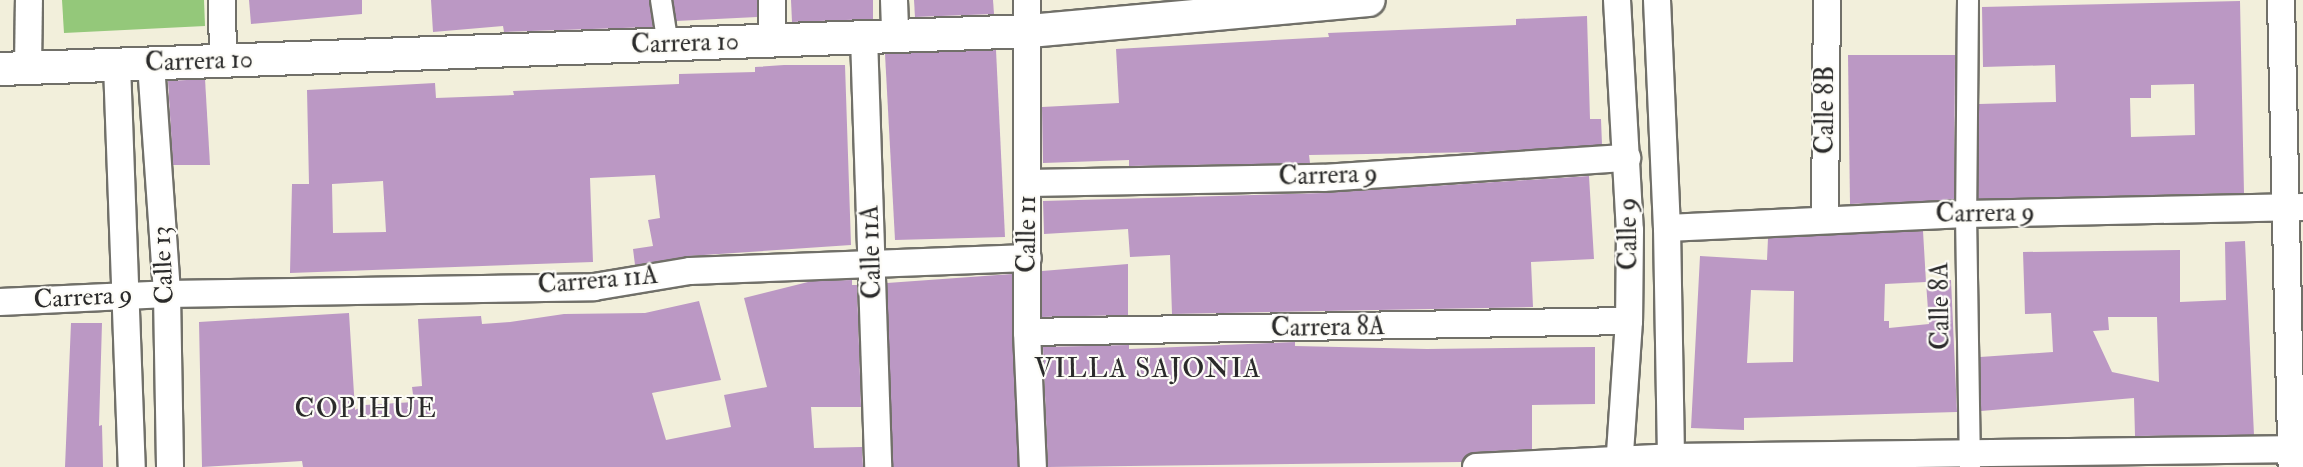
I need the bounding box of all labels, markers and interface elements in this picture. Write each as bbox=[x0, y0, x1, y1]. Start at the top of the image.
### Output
street label: Carrera 10 bbox=[630, 27, 740, 61]
street label: Carrera 10 bbox=[144, 45, 254, 79]
street label: Calle 8B bbox=[1810, 66, 1842, 154]
street label: Carrera 9 bbox=[1278, 159, 1378, 193]
street label: Calle 11 bbox=[1012, 195, 1044, 273]
street label: Calle 9 bbox=[1613, 197, 1645, 271]
street label: Carrera 9 bbox=[1935, 198, 2035, 230]
street label: Calle 11A bbox=[855, 204, 889, 300]
street label: Calle 13 bbox=[146, 225, 182, 305]
street label: Carrera 11A bbox=[537, 260, 659, 302]
street label: Calle 8A bbox=[1925, 262, 1957, 350]
street label: Carrera 9 bbox=[33, 280, 133, 316]
street label: Carrera 8A bbox=[1271, 311, 1385, 345]
district label: VILLA SAJONIA bbox=[1034, 353, 1262, 385]
district label: COPIHUE bbox=[295, 393, 437, 425]

